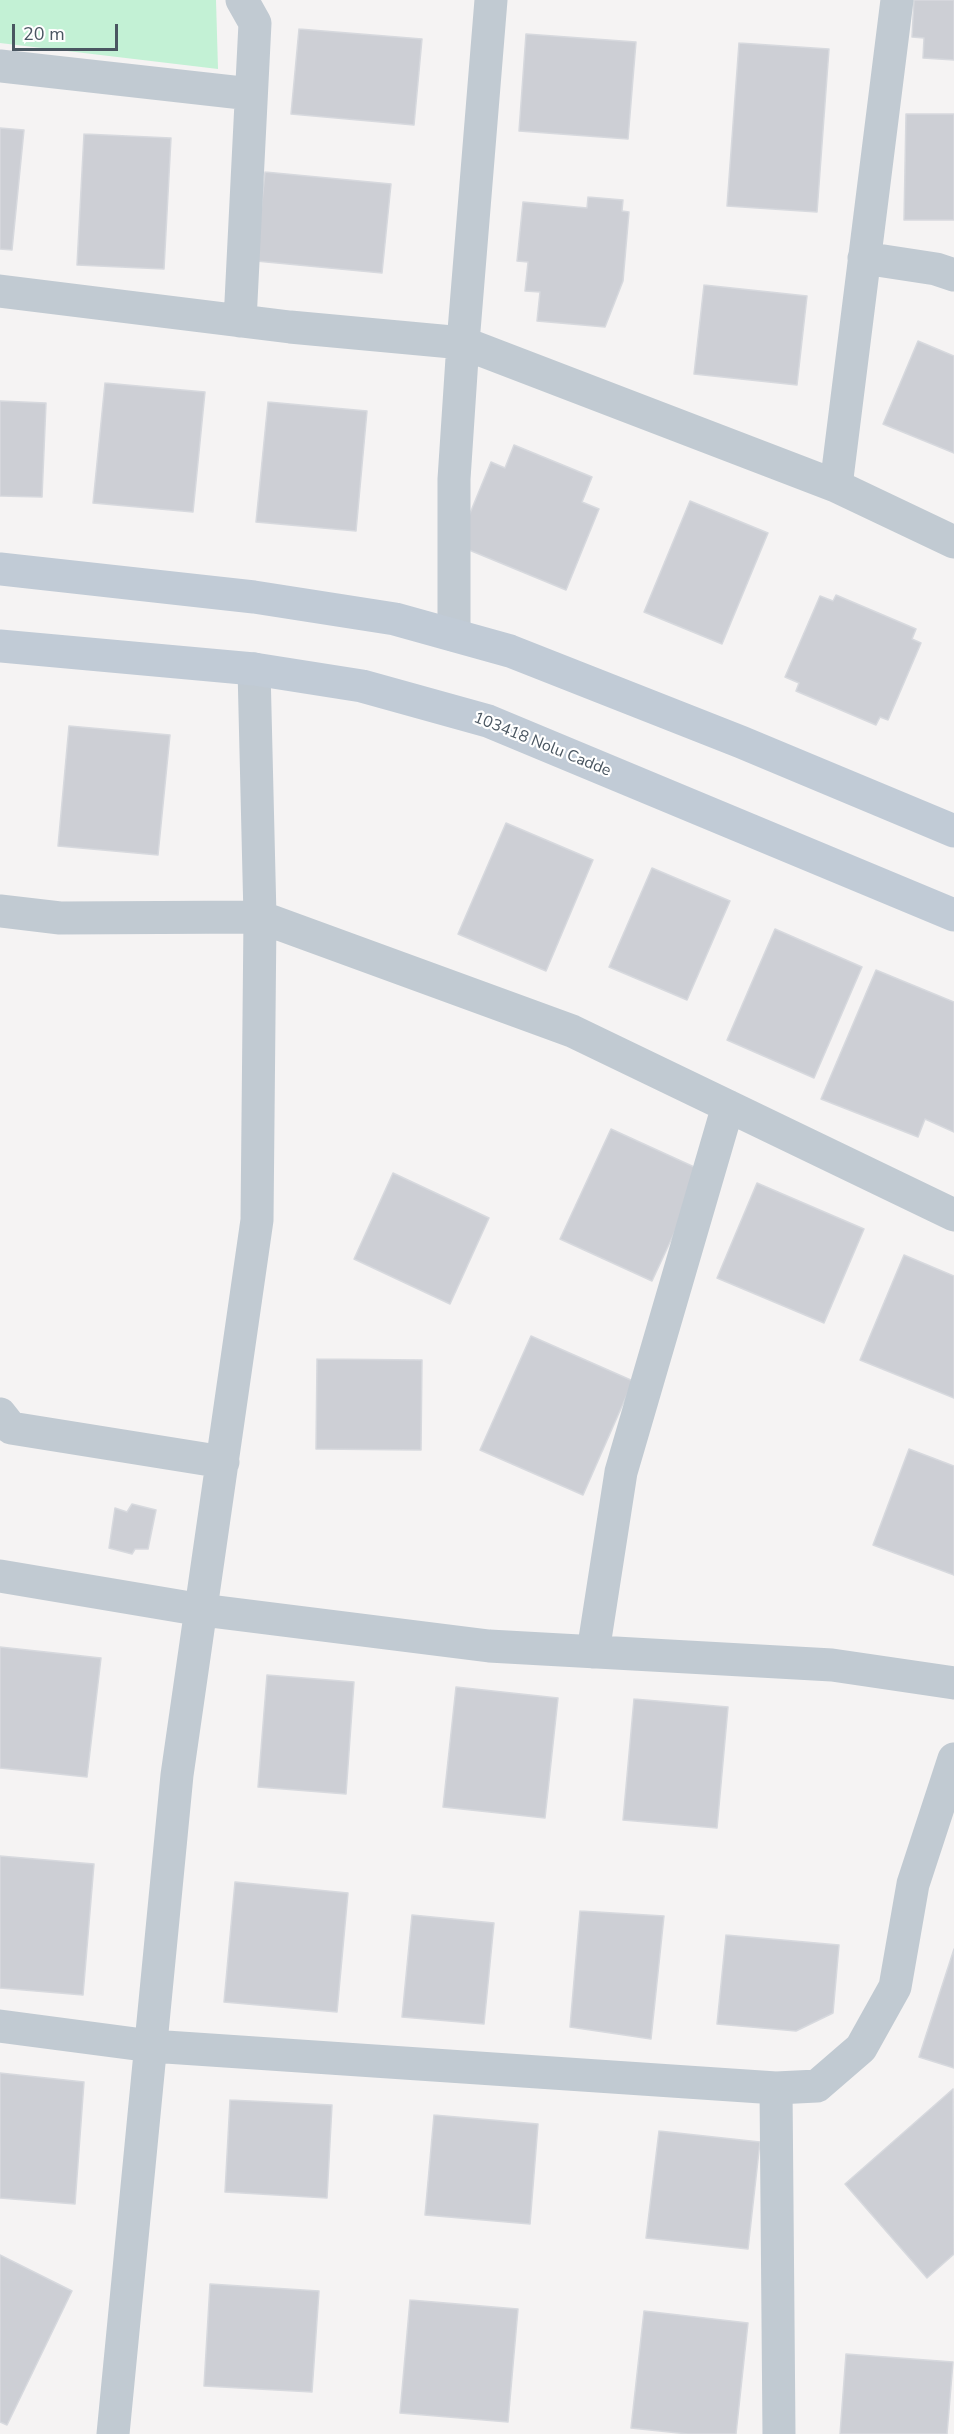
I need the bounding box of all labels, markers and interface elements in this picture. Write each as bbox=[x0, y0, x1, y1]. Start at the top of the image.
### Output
scale bar bbox=[15, 12, 122, 50]
text: 20 m bbox=[23, 22, 65, 46]
street label: 103418 Nolu Cadde bbox=[471, 709, 613, 781]

